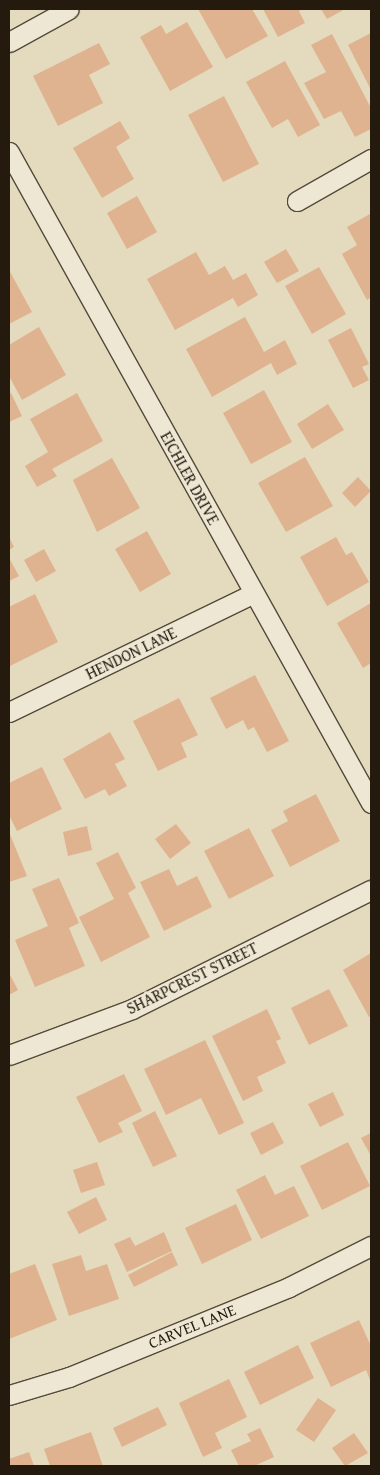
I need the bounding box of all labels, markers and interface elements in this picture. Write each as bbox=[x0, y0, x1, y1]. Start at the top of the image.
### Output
street label: EICHLER DRIVE bbox=[157, 428, 223, 528]
street label: HENDON LANE bbox=[82, 623, 180, 683]
street label: SHARPCREST STREET bbox=[123, 938, 261, 1018]
street label: CARVEL LANE bbox=[146, 1300, 238, 1352]

